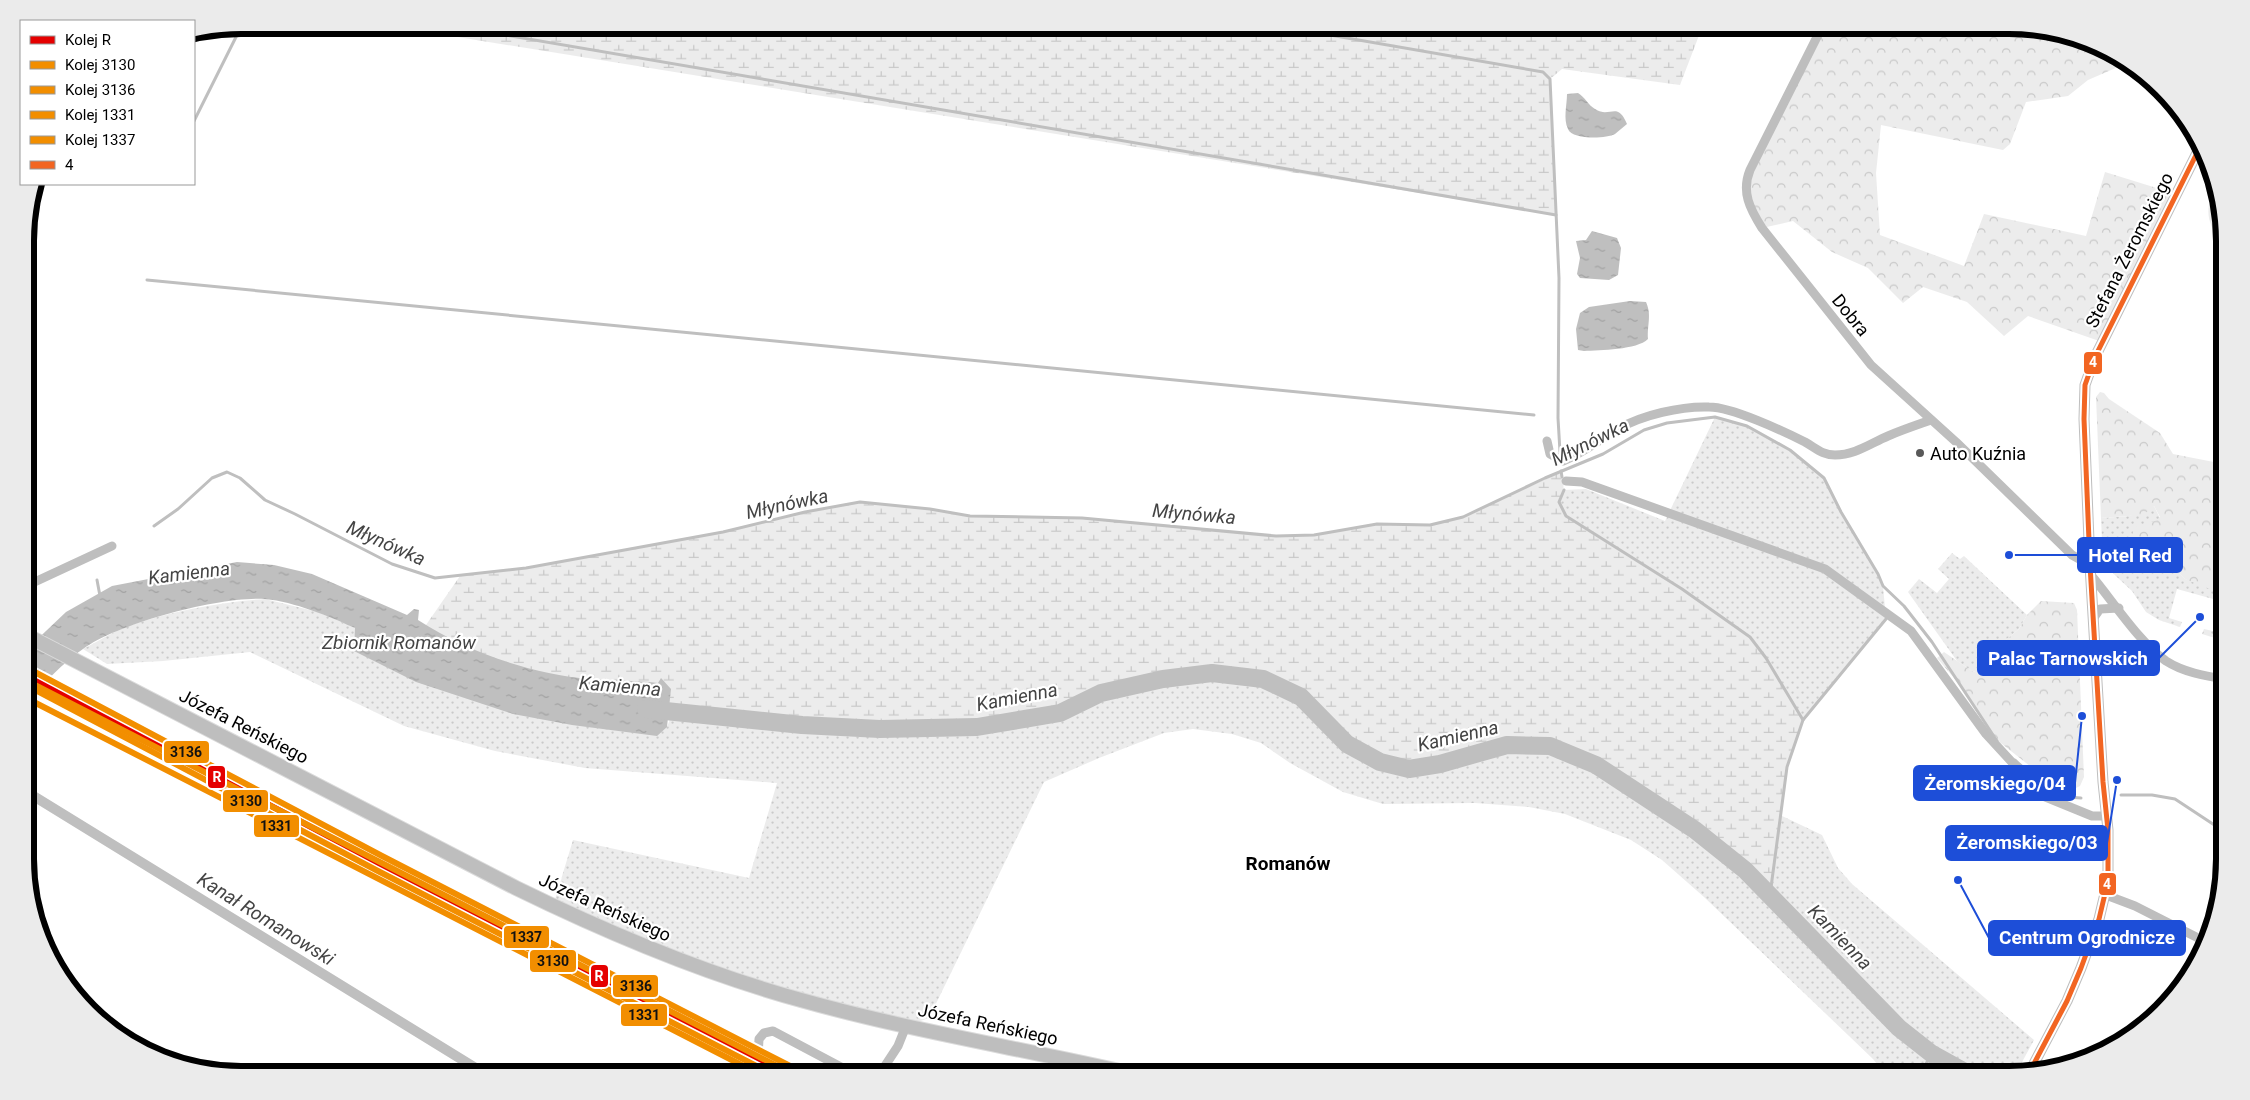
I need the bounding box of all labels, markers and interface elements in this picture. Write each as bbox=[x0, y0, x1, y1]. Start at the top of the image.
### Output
legend bbox=[20, 20, 195, 185]
text: Kolej R bbox=[65, 31, 111, 49]
text: Kolej 3130 bbox=[65, 56, 135, 74]
text: Kolej 3136 bbox=[65, 81, 135, 99]
text: Kolej 1331 bbox=[65, 106, 135, 124]
text: Kolej 1337 bbox=[65, 131, 135, 149]
text: 4 bbox=[65, 156, 74, 174]
street label: Stefana Żeromskiego bbox=[2081, 169, 2177, 331]
street label: Dobra bbox=[1828, 290, 1874, 340]
line badge: 4 bbox=[2083, 351, 2103, 375]
text: 4 bbox=[2089, 354, 2097, 370]
water label: Młynówka bbox=[1547, 413, 1633, 471]
place label: Auto Kuźnia bbox=[1930, 443, 2026, 464]
marker: Auto Kuźnia bbox=[1914, 447, 1926, 459]
water label: Młynówka bbox=[744, 484, 830, 524]
water label: Młynówka bbox=[1151, 499, 1237, 529]
water label: Młynówka bbox=[343, 515, 429, 571]
callout: Hotel Red bbox=[2078, 538, 2182, 572]
text: Hotel Red bbox=[2088, 544, 2172, 567]
water label: Kamienna bbox=[147, 557, 231, 589]
water label: Zbiornik Romanów bbox=[321, 631, 477, 654]
callout: Palac Tarnowskich bbox=[1978, 641, 2159, 675]
text: Palac Tarnowskich bbox=[1988, 647, 2148, 670]
water label: Kamienna bbox=[578, 671, 662, 701]
water label: Kamienna bbox=[974, 678, 1060, 716]
street label: Józefa Reńskiego bbox=[176, 684, 312, 768]
water label: Kamienna bbox=[1415, 716, 1501, 756]
line badge: 3136 bbox=[163, 740, 210, 764]
text: 3136 bbox=[170, 744, 202, 760]
line badge: R bbox=[207, 765, 226, 789]
callout: Żeromskiego/04 bbox=[1914, 766, 2075, 800]
text: R bbox=[213, 769, 222, 785]
text: Żeromskiego/04 bbox=[1924, 772, 2066, 795]
line badge: 3130 bbox=[222, 789, 269, 813]
text: 3130 bbox=[230, 793, 262, 809]
line badge: 1331 bbox=[253, 814, 300, 838]
text: 1331 bbox=[260, 818, 292, 834]
callout: Żeromskiego/03 bbox=[1946, 826, 2107, 860]
text: Żeromskiego/03 bbox=[1956, 831, 2098, 854]
district label: Romanów bbox=[1246, 852, 1330, 875]
water label: Kanał Romanowski bbox=[193, 868, 339, 971]
street label: Józefa Reńskiego bbox=[536, 868, 674, 946]
line badge: 4 bbox=[2098, 872, 2117, 896]
text: 4 bbox=[2103, 876, 2111, 892]
water label: Kamienna bbox=[1803, 899, 1877, 975]
callout: Centrum Ogrodnicze bbox=[1989, 921, 2185, 955]
line badge: 1337 bbox=[503, 925, 550, 949]
text: Centrum Ogrodnicze bbox=[1999, 926, 2175, 949]
text: 1337 bbox=[510, 929, 542, 945]
line badge: 3130 bbox=[529, 949, 577, 973]
text: 3130 bbox=[537, 953, 569, 969]
line badge: R bbox=[590, 964, 609, 988]
text: R bbox=[595, 968, 604, 984]
line badge: 3136 bbox=[612, 974, 659, 998]
text: 3136 bbox=[620, 978, 652, 994]
street label: Józefa Reńskiego bbox=[916, 999, 1060, 1049]
line badge: 1331 bbox=[620, 1003, 668, 1027]
text: 1331 bbox=[628, 1007, 660, 1023]

